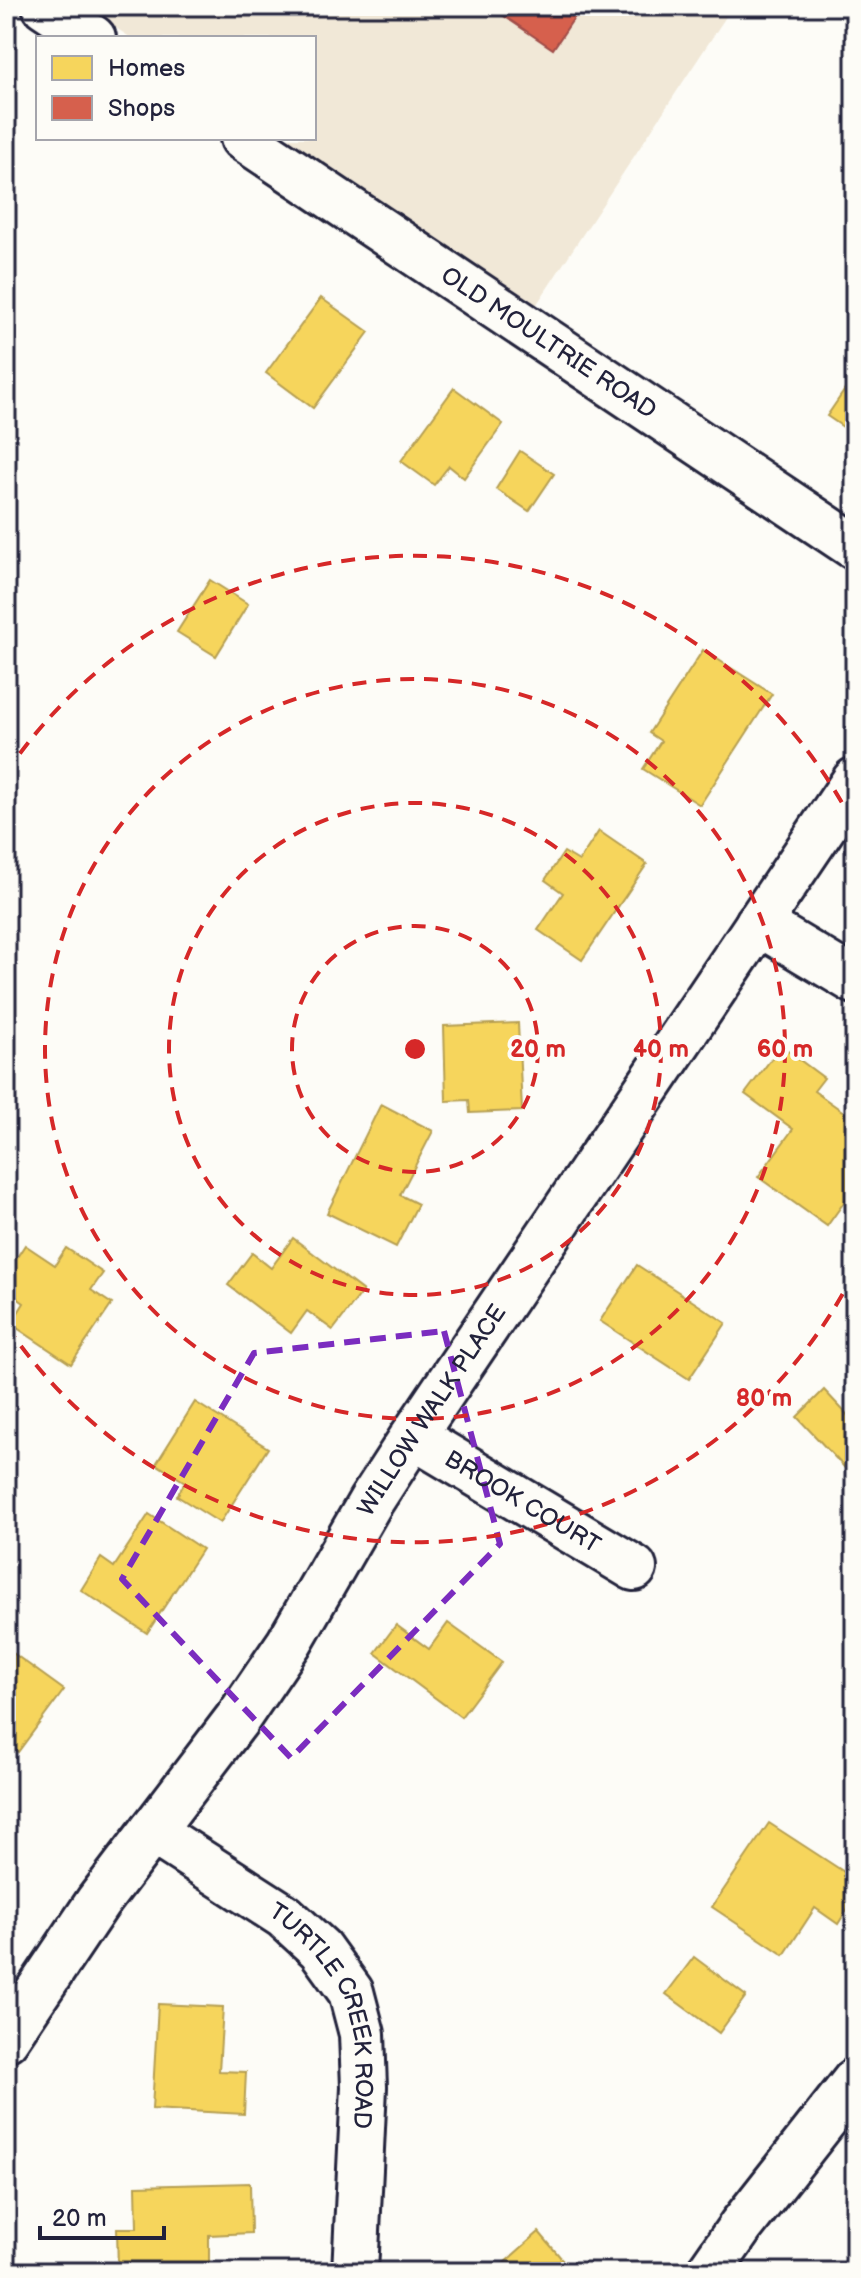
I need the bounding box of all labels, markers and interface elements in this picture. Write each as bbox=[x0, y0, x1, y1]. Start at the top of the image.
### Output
legend bbox=[36, 36, 316, 140]
text: Homes bbox=[108, 54, 185, 83]
text: Shops bbox=[108, 94, 175, 123]
street label: OLD MOULTRIE ROAD bbox=[436, 260, 662, 425]
centre of rings bbox=[401, 1035, 429, 1063]
text: 20 m bbox=[510, 1035, 566, 1064]
text: 40 m bbox=[633, 1035, 689, 1064]
text: 60 m bbox=[757, 1035, 813, 1064]
street label: WILLOW WALK PLACE bbox=[351, 1299, 512, 1521]
text: 80 m bbox=[736, 1384, 792, 1413]
street label: BROOK COURT bbox=[440, 1444, 606, 1560]
street label: TURTLE CREEK ROAD bbox=[264, 1896, 379, 2129]
scale bar bbox=[40, 2190, 164, 2240]
text: 20 m bbox=[52, 2204, 107, 2233]

